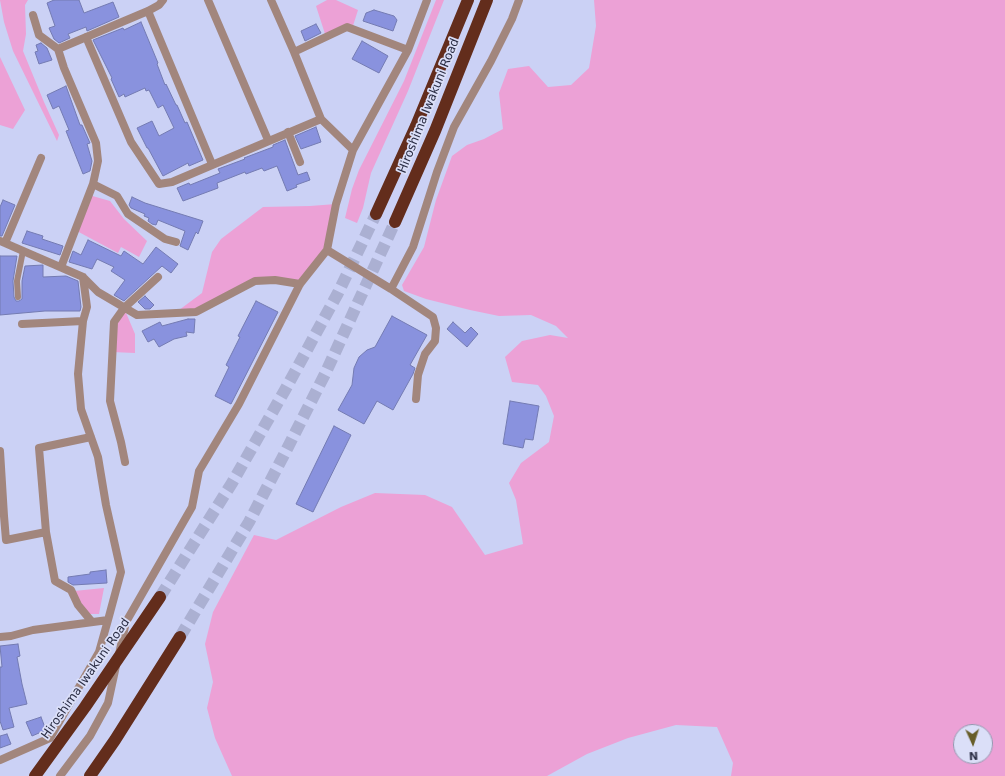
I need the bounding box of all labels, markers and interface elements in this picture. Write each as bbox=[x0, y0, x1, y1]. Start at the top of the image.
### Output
street label: Hiroshima Iwakuni Road bbox=[395, 36, 463, 176]
street label: Hiroshima Iwakuni Road bbox=[39, 616, 133, 742]
north arrow bbox=[953, 724, 993, 764]
text: N bbox=[969, 749, 979, 762]

